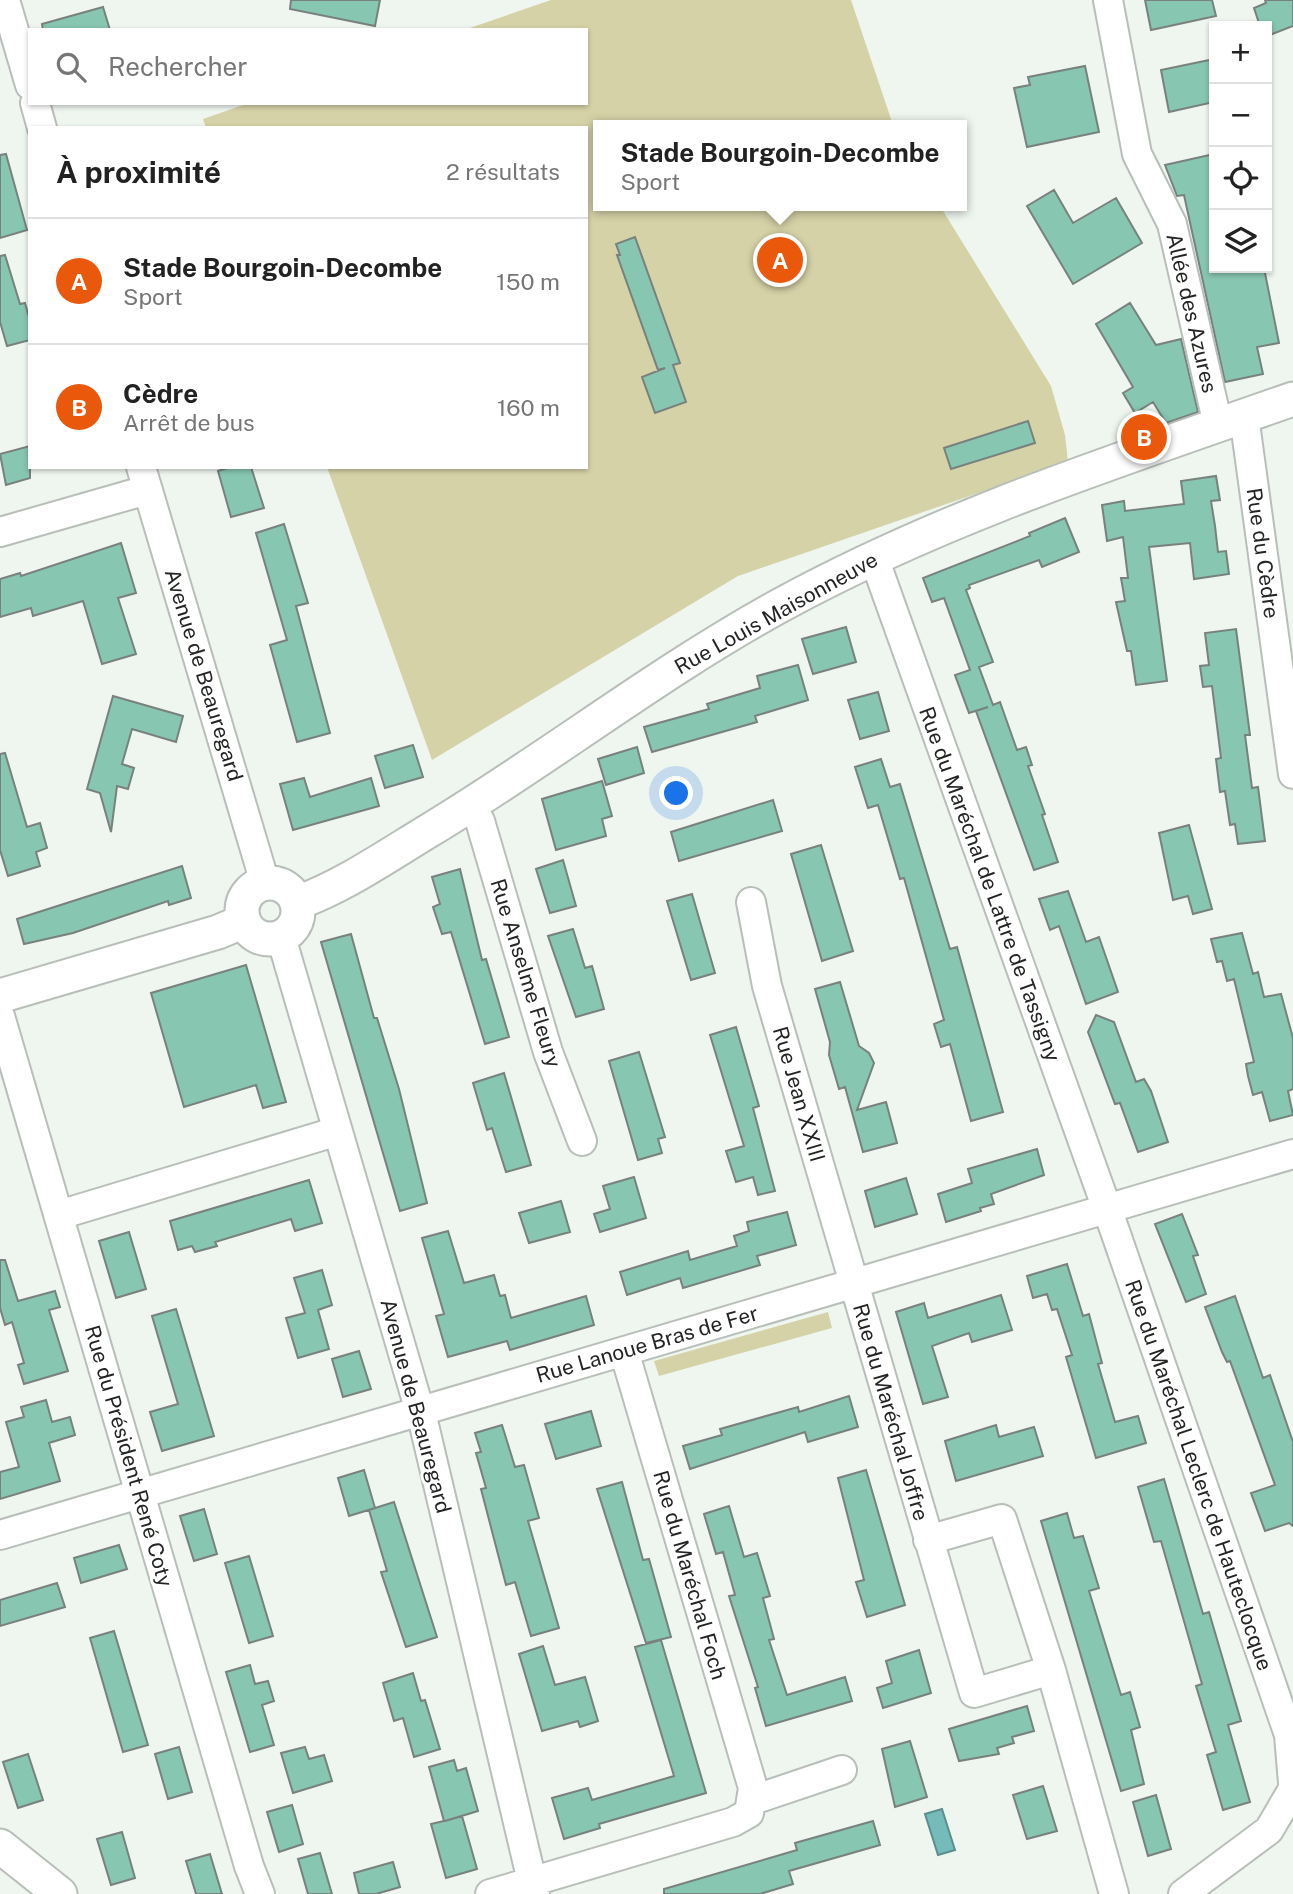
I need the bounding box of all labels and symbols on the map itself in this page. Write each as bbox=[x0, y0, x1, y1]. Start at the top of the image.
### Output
street label: Allée des Azures bbox=[1161, 231, 1223, 395]
pin: A bbox=[757, 234, 803, 286]
pin: B bbox=[1121, 411, 1167, 463]
street label: Rue du Cèdre bbox=[1241, 486, 1285, 620]
street label: Rue Louis Maisonneuve bbox=[670, 547, 882, 679]
street label: Avenue de Beauregard bbox=[160, 566, 248, 784]
street label: Rue du Maréchal de Lattre de Tassigny bbox=[914, 703, 1066, 1065]
your location bbox=[659, 776, 693, 810]
street label: Rue Anselme Fleury bbox=[485, 876, 567, 1070]
street label: Rue Jean XXIII bbox=[768, 1023, 830, 1165]
street label: Rue du Maréchal Leclerc de Hauteclocque bbox=[1120, 1276, 1278, 1674]
street label: Avenue de Beauregard bbox=[375, 1296, 457, 1516]
street label: Rue Lanoue Bras de Fer bbox=[533, 1300, 761, 1388]
street label: Rue du Maréchal Joffre bbox=[848, 1301, 934, 1523]
street label: Rue du Président René Coty bbox=[80, 1322, 178, 1590]
street label: Rue du Maréchal Foch bbox=[648, 1467, 732, 1683]

